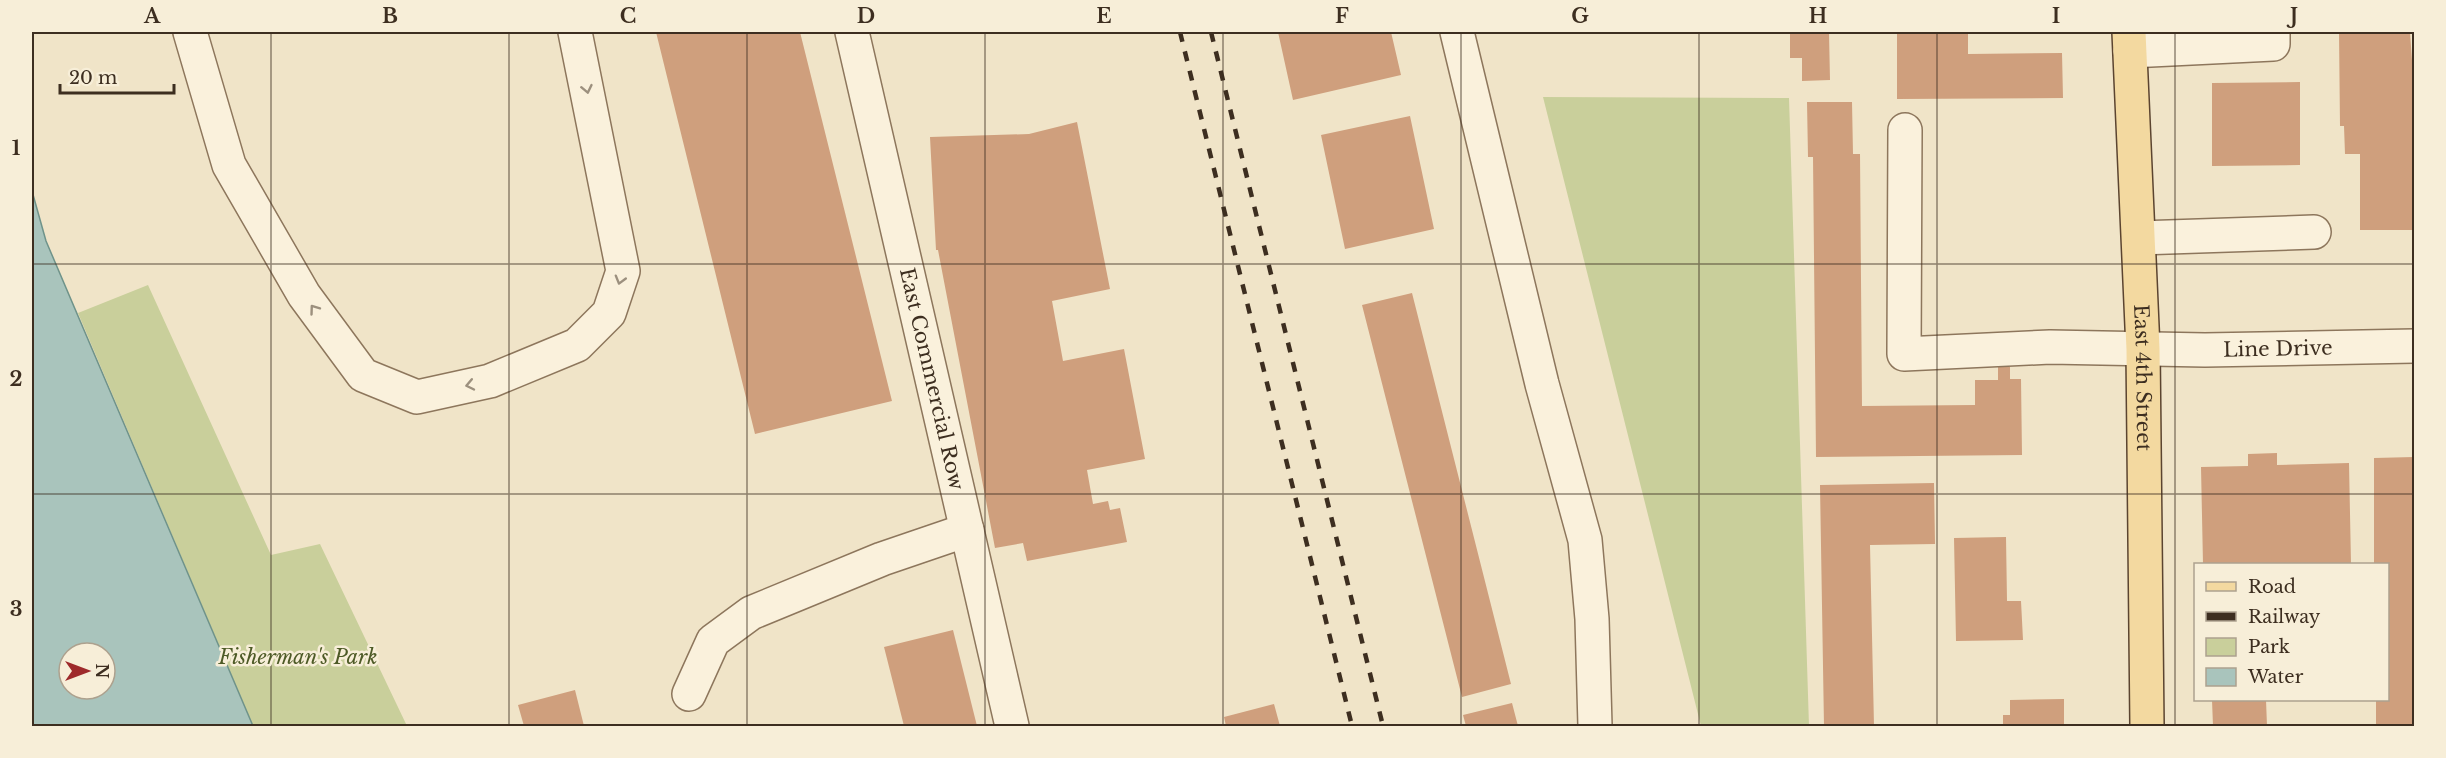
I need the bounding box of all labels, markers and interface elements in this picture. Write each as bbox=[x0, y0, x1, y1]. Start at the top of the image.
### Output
text: A bbox=[143, 4, 161, 28]
text: B bbox=[382, 4, 398, 28]
text: C bbox=[620, 4, 636, 28]
text: D bbox=[857, 4, 875, 28]
text: E bbox=[1096, 4, 1112, 28]
text: F bbox=[1335, 4, 1349, 28]
text: G bbox=[1571, 4, 1589, 28]
text: H bbox=[1809, 4, 1828, 28]
text: I bbox=[2052, 4, 2060, 28]
text: J bbox=[2286, 4, 2298, 28]
scale bar bbox=[60, 57, 174, 95]
text: 20 m bbox=[69, 67, 117, 89]
one-way arrow bbox=[580, 83, 593, 93]
text: 1 bbox=[12, 136, 21, 160]
street label: East Commercial Row bbox=[895, 266, 969, 492]
one-way arrow bbox=[615, 274, 627, 285]
one-way arrow bbox=[310, 304, 321, 315]
street label: East 4th Street bbox=[2129, 304, 2156, 452]
street label: Line Drive bbox=[2223, 336, 2333, 362]
text: 2 bbox=[9, 367, 23, 391]
one-way arrow bbox=[465, 378, 475, 391]
legend bbox=[2194, 563, 2389, 701]
text: Road bbox=[2248, 576, 2296, 598]
text: 3 bbox=[10, 597, 22, 621]
text: Railway bbox=[2248, 606, 2321, 628]
text: Park bbox=[2248, 636, 2290, 658]
north arrow bbox=[57, 641, 117, 701]
park label: Fisherman's Park bbox=[218, 645, 377, 669]
text: N bbox=[92, 663, 112, 679]
text: Water bbox=[2247, 666, 2304, 688]

